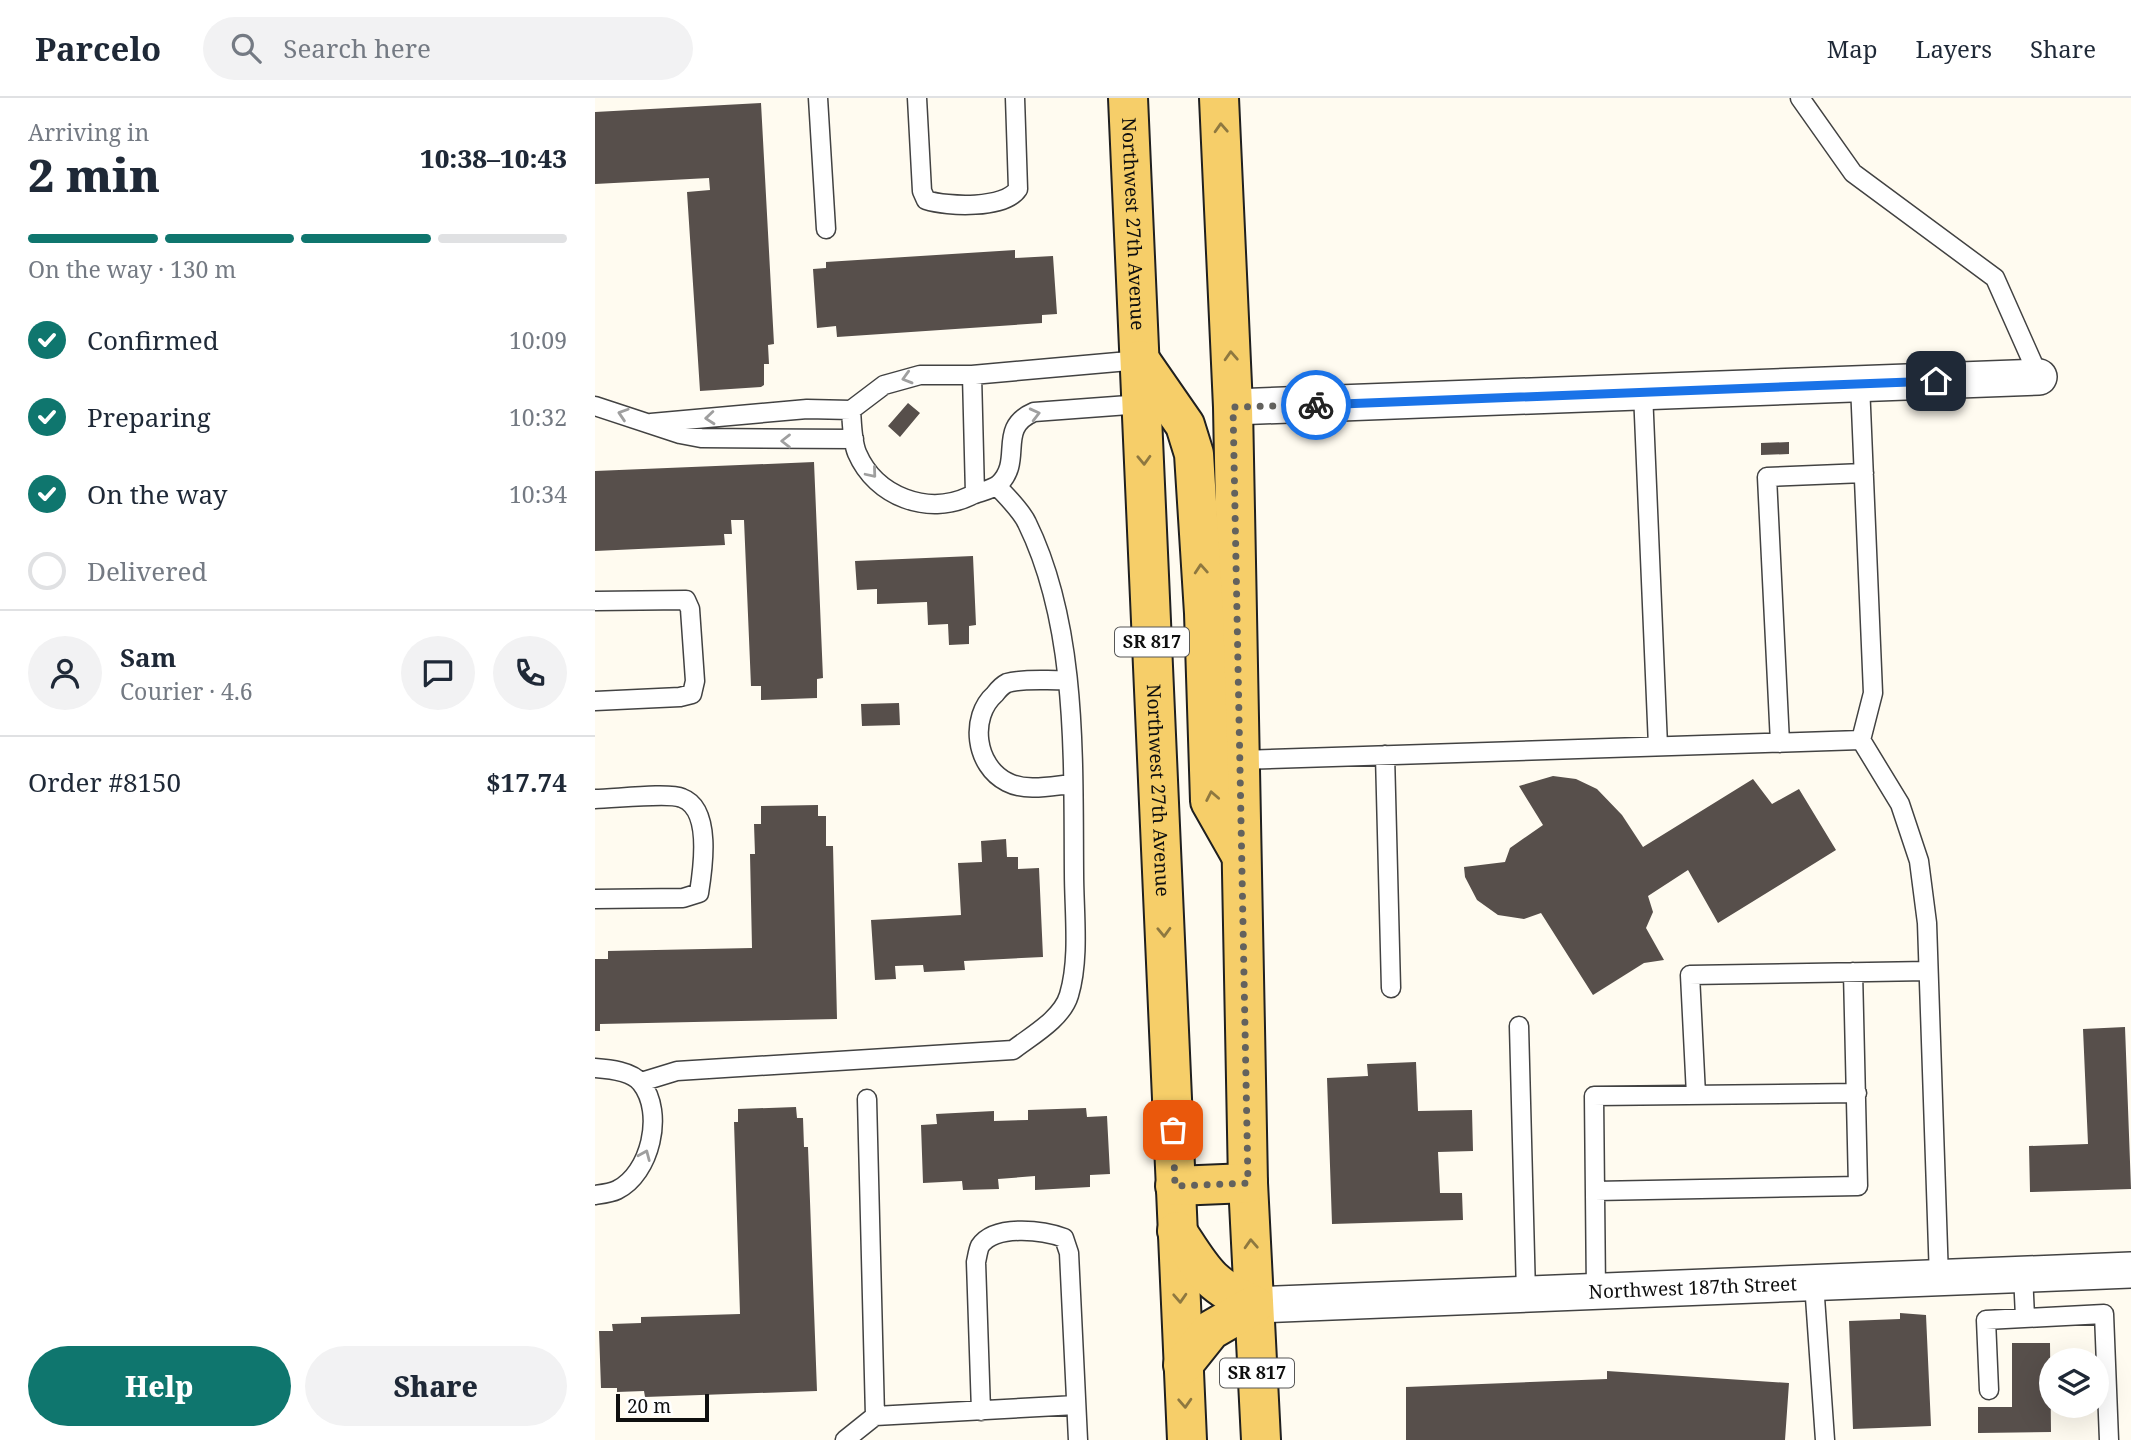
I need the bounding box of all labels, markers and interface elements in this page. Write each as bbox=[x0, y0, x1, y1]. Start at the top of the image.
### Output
search box bbox=[203, 17, 693, 80]
text: Parcelo bbox=[35, 26, 161, 71]
icon: search bbox=[227, 29, 265, 67]
text: Search here bbox=[283, 30, 431, 66]
text: Map bbox=[1827, 32, 1878, 65]
text: Layers bbox=[1916, 32, 1992, 65]
text: Share bbox=[2030, 32, 2096, 65]
text: Arriving in bbox=[28, 116, 149, 148]
street label: Northwest 27th Avenue bbox=[1116, 117, 1151, 331]
one-way arrow bbox=[1213, 123, 1228, 134]
text: 10:38–10:43 bbox=[420, 140, 567, 176]
text: 2 min bbox=[28, 143, 160, 205]
text: On the way · 130 m bbox=[28, 253, 236, 285]
icon: check bbox=[28, 321, 66, 359]
text: Confirmed bbox=[87, 322, 219, 358]
text: 10:09 bbox=[509, 324, 567, 356]
one-way arrow bbox=[1224, 350, 1239, 361]
pin bbox=[1906, 351, 1966, 411]
icon: home bbox=[1917, 362, 1955, 400]
one-way arrow bbox=[901, 370, 913, 385]
courier bbox=[1281, 370, 1351, 440]
icon: bike bbox=[1297, 386, 1335, 424]
icon: check bbox=[28, 398, 66, 436]
text: Preparing bbox=[87, 399, 211, 435]
text: 10:32 bbox=[509, 401, 567, 433]
one-way arrow bbox=[617, 408, 630, 422]
one-way arrow bbox=[1028, 408, 1040, 422]
one-way arrow bbox=[704, 410, 715, 425]
one-way arrow bbox=[780, 433, 791, 449]
one-way arrow bbox=[1137, 455, 1152, 466]
one-way arrow bbox=[864, 464, 876, 477]
icon: check bbox=[28, 475, 66, 513]
text: On the way bbox=[87, 476, 227, 512]
text: 10:34 bbox=[509, 478, 567, 510]
text: Delivered bbox=[87, 553, 207, 589]
one-way arrow bbox=[1194, 564, 1209, 575]
road number: SR 817 bbox=[1115, 628, 1189, 656]
button: person bbox=[28, 636, 102, 710]
button: chat bbox=[401, 636, 475, 710]
button: phone bbox=[493, 636, 567, 710]
text: Sam bbox=[120, 639, 176, 675]
text: Courier · 4.6 bbox=[120, 675, 253, 707]
street label: Northwest 27th Avenue bbox=[1141, 683, 1176, 897]
text: Order #8150 bbox=[28, 764, 181, 800]
text: $17.74 bbox=[486, 764, 567, 800]
one-way arrow bbox=[1205, 790, 1220, 802]
one-way arrow bbox=[1157, 927, 1172, 938]
pin bbox=[1143, 1100, 1203, 1160]
icon: bag bbox=[1154, 1111, 1192, 1149]
one-way arrow bbox=[636, 1150, 650, 1162]
one-way arrow bbox=[1244, 1238, 1259, 1249]
street label: Northwest 187th Street bbox=[1588, 1270, 1798, 1305]
one-way arrow bbox=[1173, 1293, 1188, 1304]
button: Help bbox=[28, 1346, 291, 1426]
button: Share bbox=[305, 1346, 567, 1426]
map controls bbox=[2039, 1348, 2109, 1418]
button: layers bbox=[2039, 1348, 2109, 1418]
road number: SR 817 bbox=[1220, 1358, 1294, 1388]
scale bar bbox=[616, 1391, 709, 1423]
text: 20 m bbox=[627, 1393, 671, 1419]
one-way arrow bbox=[1177, 1397, 1192, 1408]

